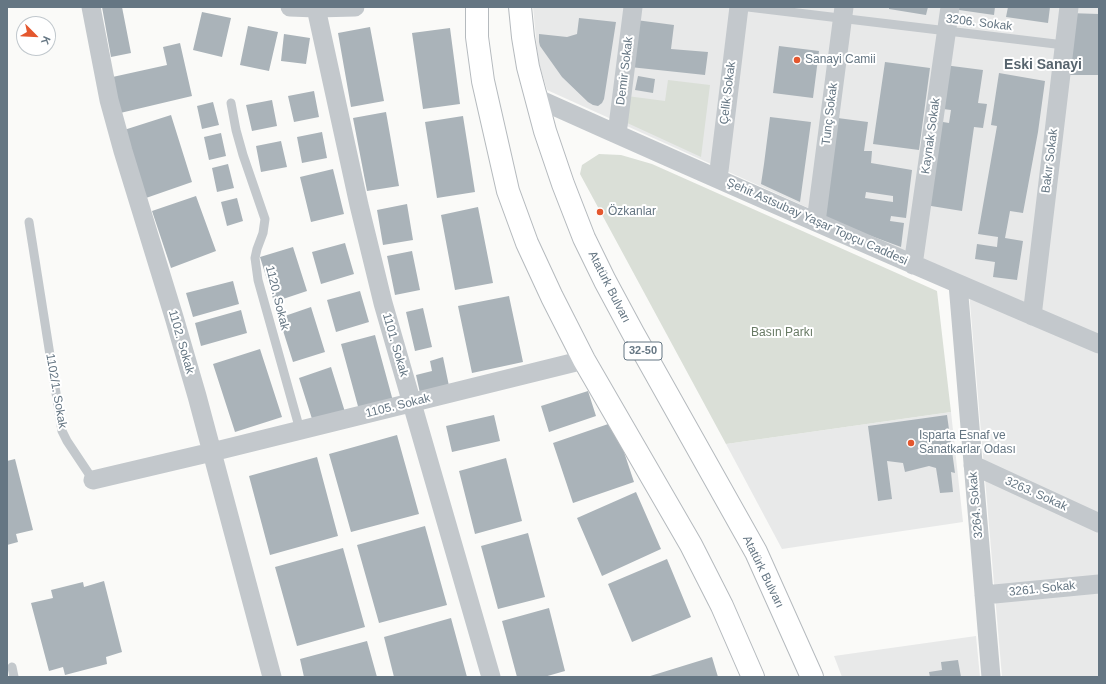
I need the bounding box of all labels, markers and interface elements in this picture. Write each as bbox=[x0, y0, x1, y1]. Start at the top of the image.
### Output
street label: 3206. Sokak bbox=[945, 12, 1013, 34]
north arrow bbox=[16, 16, 56, 56]
text: K bbox=[39, 34, 53, 47]
street label: Demir Sokak bbox=[614, 36, 636, 106]
place label: Sanayi Camii bbox=[805, 53, 876, 67]
marker: Sanayi Camii bbox=[792, 55, 802, 65]
district label: Eski Sanayi bbox=[1004, 57, 1082, 73]
street label: Çelik Sokak bbox=[717, 61, 739, 125]
street label: Tunç Sokak bbox=[819, 82, 841, 146]
street label: Kaynak Sokak bbox=[919, 97, 943, 175]
street label: Bakır Sokak bbox=[1039, 128, 1061, 194]
street label: Şehit Astsubay Yaşar Topçu Caddesi bbox=[724, 175, 910, 269]
place label: Özkanlar bbox=[608, 205, 656, 219]
marker: Özkanlar bbox=[595, 207, 605, 217]
street label: Atatürk Bulvarı bbox=[585, 249, 633, 325]
street label: 1120. Sokak bbox=[262, 264, 292, 332]
street label: 1102. Sokak bbox=[165, 308, 197, 376]
street label: 1101. Sokak bbox=[379, 311, 411, 379]
park label: Basın Parkı bbox=[751, 326, 813, 340]
road number: 32-50 bbox=[624, 342, 662, 360]
street label: 1102/1. Sokak bbox=[42, 352, 70, 430]
street label: 1105. Sokak bbox=[364, 391, 432, 421]
place label: Isparta Esnaf ve Sanatkarlar Odası bbox=[919, 429, 1016, 457]
marker: Isparta Esnaf ve Sanatkarlar Odası bbox=[906, 438, 916, 448]
street label: 3264. Sokak bbox=[966, 471, 986, 539]
street label: 3263. Sokak bbox=[1003, 474, 1069, 514]
street label: Atatürk Bulvarı bbox=[739, 533, 787, 611]
street label: 3261. Sokak bbox=[1008, 578, 1076, 600]

